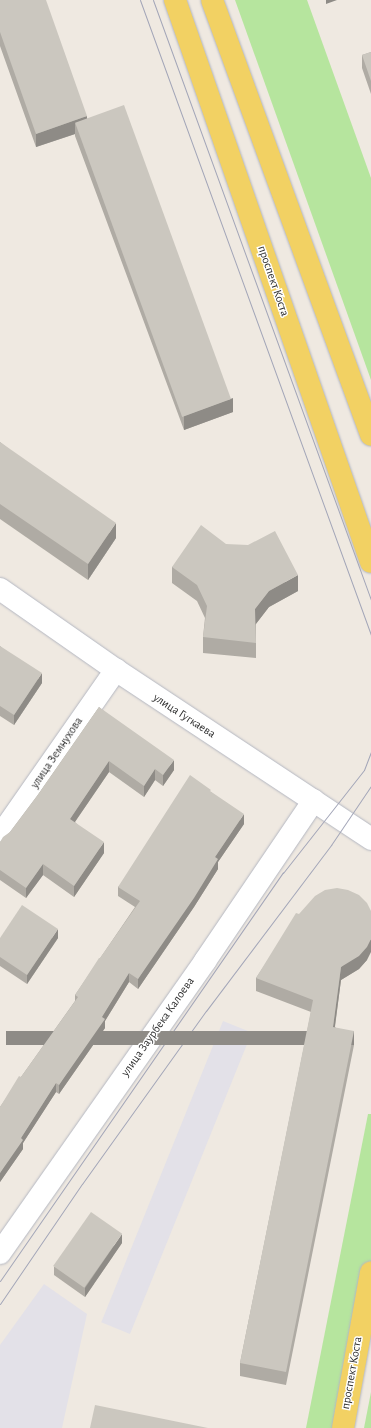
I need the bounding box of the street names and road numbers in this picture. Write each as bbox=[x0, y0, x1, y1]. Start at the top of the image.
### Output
street label: проспект Коста bbox=[254, 244, 292, 318]
street label: улица Гугкаева bbox=[150, 691, 218, 741]
street label: улица Земнухова bbox=[28, 715, 86, 791]
street label: улица Заурбека Калоева bbox=[118, 975, 198, 1079]
street label: проспект Коста bbox=[339, 1335, 365, 1411]

